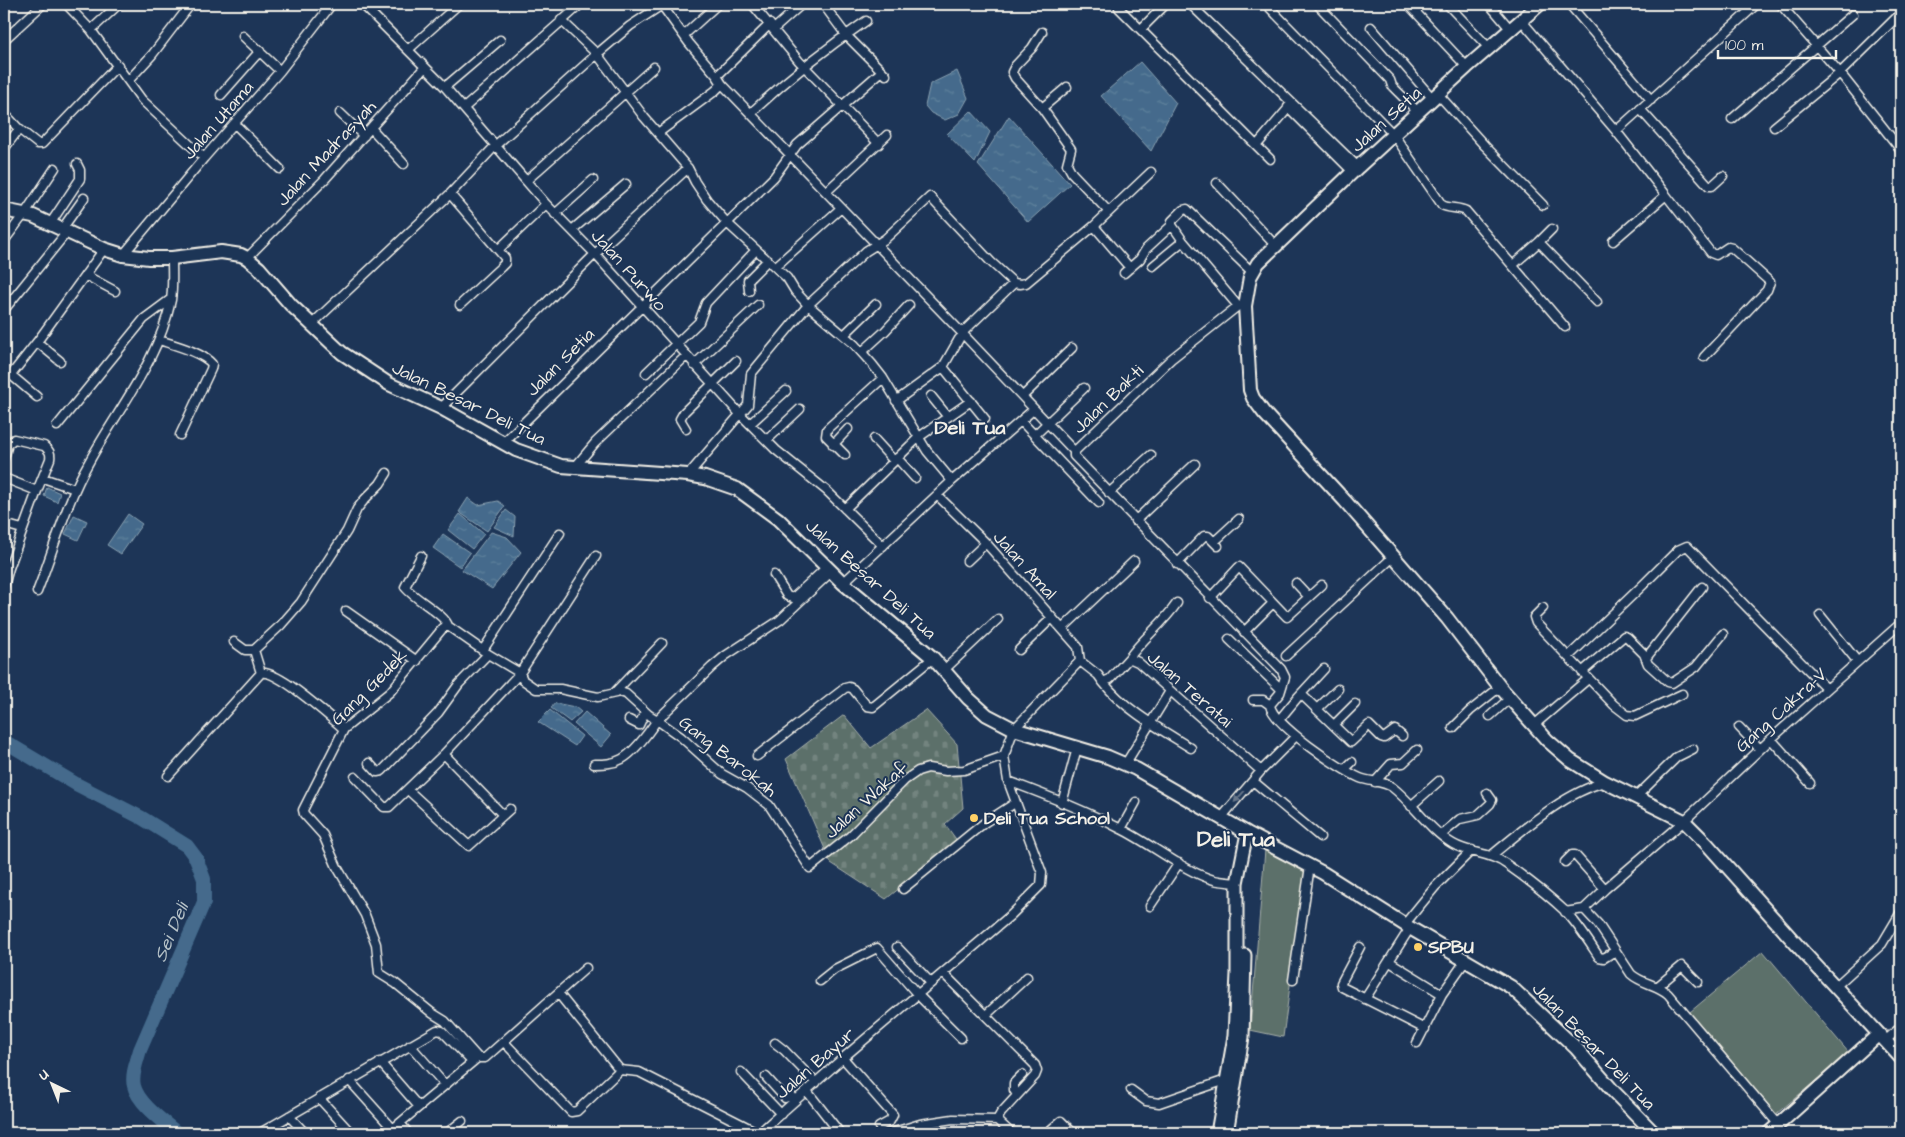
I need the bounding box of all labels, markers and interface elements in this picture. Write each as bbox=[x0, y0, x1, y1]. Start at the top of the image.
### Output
scale bar bbox=[1718, 28, 1835, 60]
text: 100 m bbox=[1725, 35, 1764, 56]
street label: Jalan Utama bbox=[177, 76, 259, 165]
street label: Jalan Setia bbox=[1346, 81, 1427, 158]
street label: Jalan Madrasyah bbox=[271, 95, 383, 212]
street label: Jalan Purwo bbox=[585, 224, 672, 317]
street label: Jalan Setia bbox=[521, 323, 600, 402]
street label: Jalan Besar Deli Tua bbox=[388, 355, 550, 452]
street label: Jalan Bakti bbox=[1067, 359, 1150, 440]
district label: Deli Tua bbox=[935, 414, 1006, 442]
street label: Jalan Besar Deli Tua bbox=[800, 514, 942, 645]
street label: Jalan Amal bbox=[987, 526, 1062, 605]
street label: Gang Gedek bbox=[325, 643, 414, 732]
street label: Jalan Teratai bbox=[1141, 645, 1238, 734]
street label: Gang Cakra-V bbox=[1730, 662, 1833, 759]
street label: Gang Barokah bbox=[673, 710, 782, 803]
street label: Jalan Wakaf bbox=[819, 756, 914, 844]
one-way arrow bbox=[1233, 791, 1245, 803]
place label: Deli Tua School bbox=[984, 806, 1110, 831]
marker: Deli Tua School bbox=[968, 812, 980, 824]
district label: Deli Tua bbox=[1197, 824, 1276, 855]
water label: Sei Deli bbox=[147, 897, 197, 966]
place label: SPBU bbox=[1427, 935, 1474, 960]
marker: SPBU bbox=[1412, 941, 1424, 953]
street label: Jalan Besar Deli Tua bbox=[1526, 977, 1661, 1116]
street label: Jalan Bayur bbox=[770, 1022, 861, 1106]
north arrow bbox=[28, 1060, 78, 1110]
text: U bbox=[34, 1065, 54, 1085]

